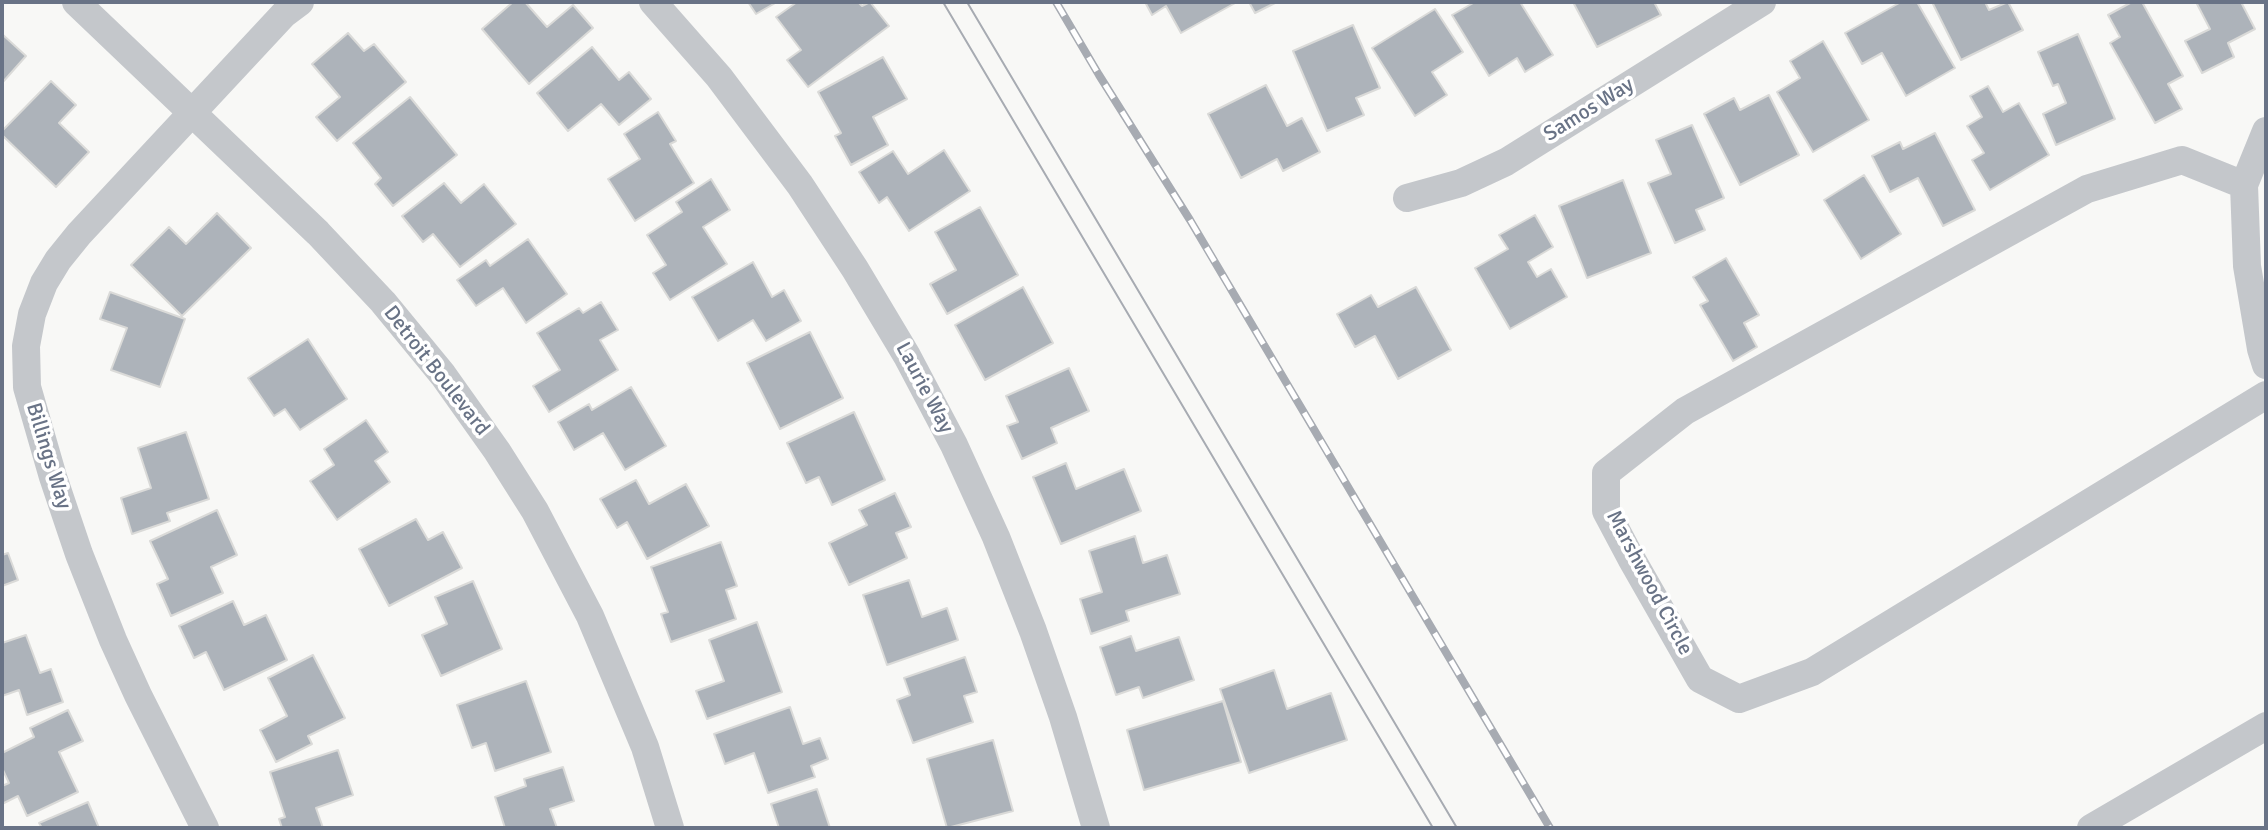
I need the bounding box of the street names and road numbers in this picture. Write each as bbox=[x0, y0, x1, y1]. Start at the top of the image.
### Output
street label: Samos Way bbox=[1539, 73, 1639, 147]
street label: Detroit Boulevard bbox=[378, 301, 494, 441]
street label: Laurie Way bbox=[890, 338, 958, 438]
street label: Billings Way bbox=[20, 400, 76, 512]
street label: Marshwood Circle bbox=[1600, 506, 1698, 660]

